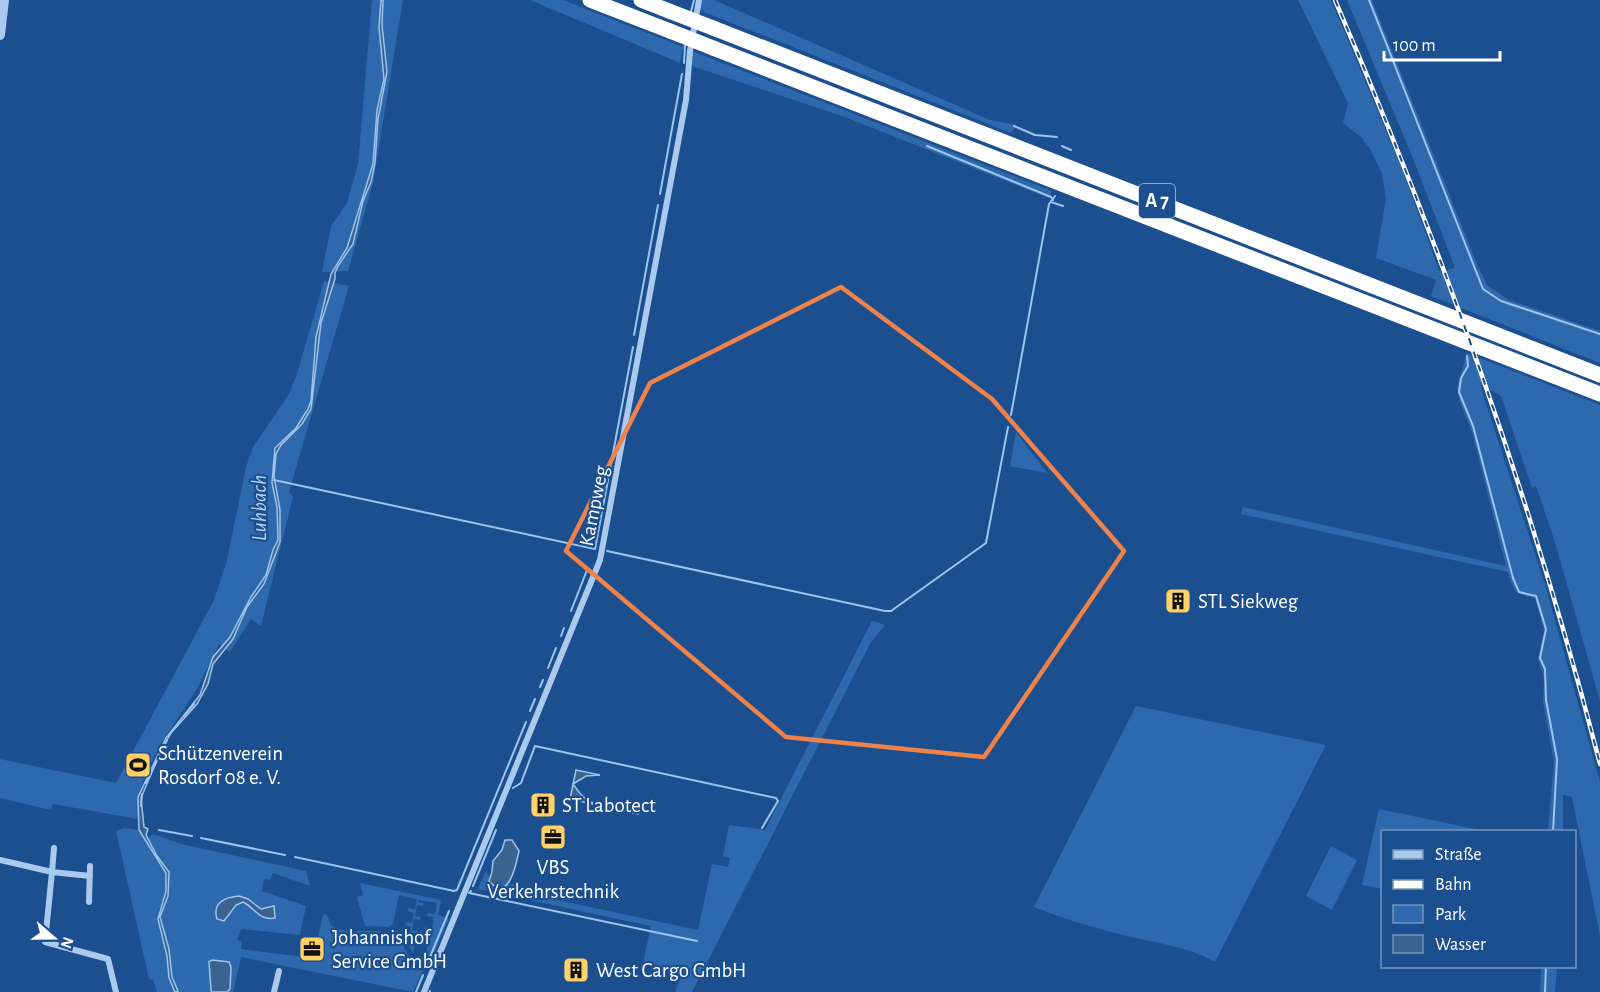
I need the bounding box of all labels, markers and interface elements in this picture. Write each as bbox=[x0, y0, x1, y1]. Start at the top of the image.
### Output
scale bar bbox=[1384, 24, 1500, 62]
text: 100 m bbox=[1393, 37, 1436, 55]
road number: A 7 bbox=[1139, 184, 1175, 218]
street label: Kampweg bbox=[576, 463, 612, 548]
water label: Luhbach bbox=[248, 475, 270, 541]
building icon: STL Siekweg bbox=[1163, 586, 1193, 616]
place label: STL Siekweg bbox=[1198, 591, 1299, 612]
place label: Schützenverein Rosdorf 08 e. V. bbox=[158, 743, 283, 788]
sports icon: Schützenverein Rosdorf 08 e. V. bbox=[123, 750, 153, 780]
building icon: ST Labotect bbox=[528, 790, 558, 820]
place label: ST Labotect bbox=[562, 795, 656, 816]
office icon: VBS Verkehrstechnik bbox=[538, 822, 568, 852]
legend bbox=[1381, 830, 1576, 968]
text: Straße bbox=[1435, 846, 1481, 864]
place label: VBS Verkehrstechnik bbox=[487, 857, 619, 902]
text: Bahn bbox=[1435, 876, 1471, 894]
text: Park bbox=[1435, 906, 1467, 924]
north arrow bbox=[24, 908, 84, 968]
place label: Johannishof Service GmbH bbox=[332, 927, 447, 972]
office icon: Johannishof Service GmbH bbox=[297, 934, 327, 964]
text: N bbox=[58, 935, 77, 951]
text: Wasser bbox=[1435, 936, 1486, 954]
building icon: West Cargo GmbH bbox=[561, 955, 591, 985]
place label: West Cargo GmbH bbox=[596, 960, 746, 981]

